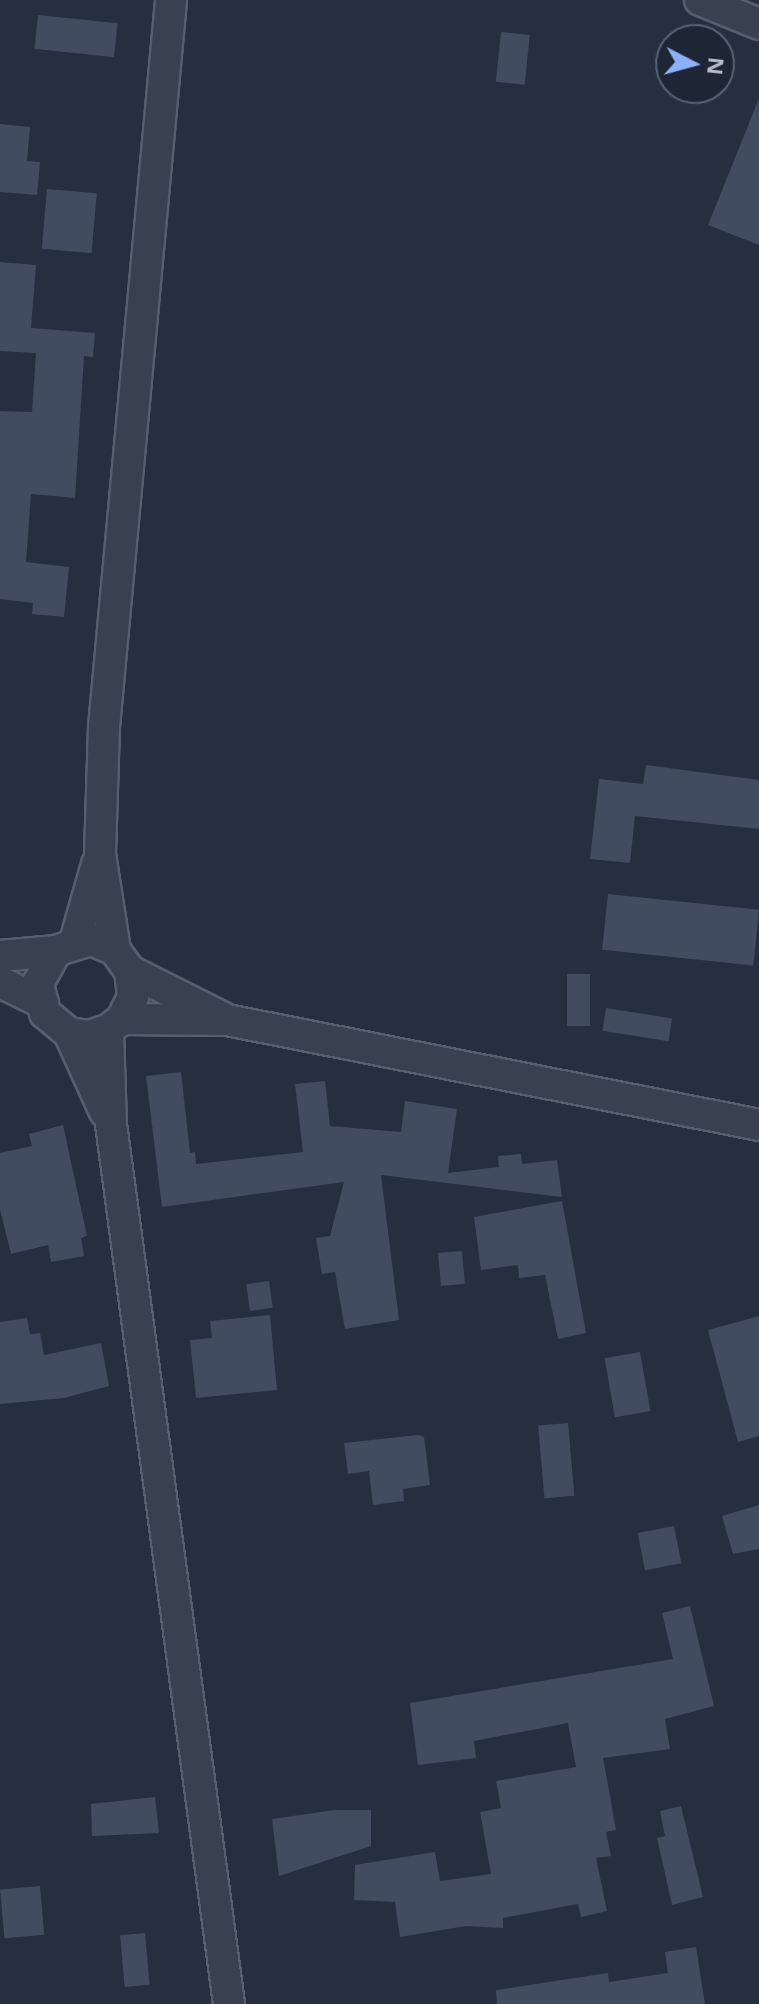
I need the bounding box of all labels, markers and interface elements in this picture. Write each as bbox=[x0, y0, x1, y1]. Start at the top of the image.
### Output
north arrow bbox=[655, 24, 735, 104]
text: N bbox=[701, 56, 733, 77]

